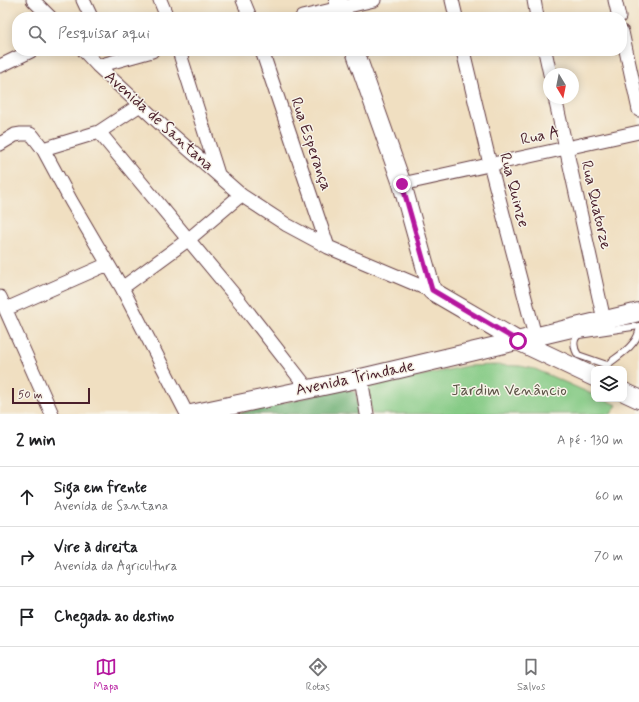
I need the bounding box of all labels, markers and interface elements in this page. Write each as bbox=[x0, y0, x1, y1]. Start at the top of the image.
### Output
search box bbox=[12, 12, 627, 56]
icon: search bbox=[26, 23, 48, 45]
text: Pesquisar aqui bbox=[58, 24, 150, 44]
street label: Avenida de Santana bbox=[100, 66, 218, 176]
north arrow bbox=[543, 68, 579, 104]
street label: Rua Esperança bbox=[285, 95, 337, 193]
street label: Rua A bbox=[519, 122, 561, 150]
street label: Rua Quinze bbox=[494, 150, 534, 230]
street label: Rua Quatorze bbox=[576, 158, 617, 252]
route end bbox=[393, 175, 411, 193]
route start bbox=[509, 332, 527, 350]
street label: Avenida Trindade bbox=[294, 355, 416, 401]
map controls bbox=[591, 366, 627, 402]
button: layers bbox=[591, 366, 627, 402]
park label: Jardim Venâncio bbox=[451, 380, 567, 401]
scale bar bbox=[12, 386, 90, 405]
text: 50 m bbox=[18, 388, 43, 402]
text: 2 min bbox=[16, 429, 56, 451]
text: A pé · 130 m bbox=[557, 432, 623, 449]
text: Siga em frente bbox=[54, 478, 147, 498]
icon: ahead bbox=[16, 486, 38, 508]
text: 60 m bbox=[595, 488, 623, 505]
text: Avenida de Santana bbox=[54, 498, 168, 515]
text: Vire à direita bbox=[54, 538, 138, 558]
icon: right bbox=[16, 546, 38, 568]
text: 70 m bbox=[594, 548, 623, 565]
text: Avenida da Agricultura bbox=[54, 558, 177, 575]
icon: arrive bbox=[16, 606, 38, 628]
text: Chegada ao destino bbox=[54, 607, 174, 627]
tab: Mapa bbox=[94, 656, 119, 694]
tab: Rotas bbox=[306, 656, 330, 694]
tab: Salvos bbox=[517, 656, 545, 694]

